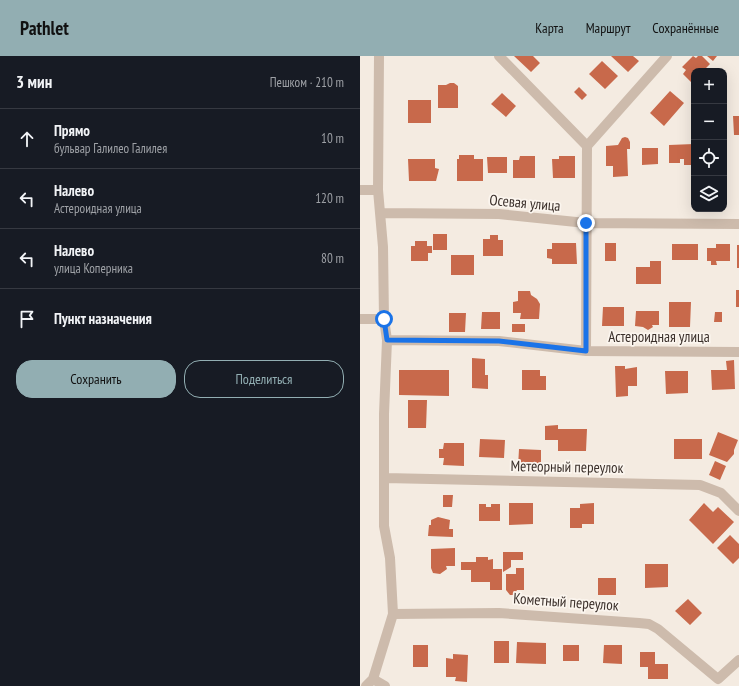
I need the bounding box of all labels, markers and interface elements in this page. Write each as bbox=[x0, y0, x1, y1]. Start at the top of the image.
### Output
text: Pathlet bbox=[20, 16, 69, 40]
text: Карта bbox=[535, 19, 564, 37]
text: Маршрут bbox=[586, 19, 630, 37]
text: Сохранённые bbox=[652, 19, 719, 37]
map controls bbox=[691, 68, 727, 212]
button: + bbox=[691, 68, 727, 104]
text: 3 мин bbox=[16, 71, 52, 93]
text: Пешком · 210 m bbox=[270, 74, 344, 91]
button: − bbox=[691, 104, 727, 140]
text: Прямо bbox=[54, 121, 90, 140]
icon: ahead bbox=[16, 128, 38, 150]
text: 10 m bbox=[321, 130, 344, 147]
text: бульвар Галилео Галилея bbox=[54, 140, 167, 157]
button: locate bbox=[691, 140, 727, 176]
button: layers bbox=[691, 176, 727, 212]
text: Налево bbox=[54, 181, 94, 200]
icon: left bbox=[16, 188, 38, 210]
text: 120 m bbox=[315, 190, 344, 207]
street label: Осевая улица bbox=[489, 190, 561, 215]
text: Астероидная улица bbox=[54, 200, 142, 217]
route end bbox=[577, 214, 595, 232]
text: Налево bbox=[54, 241, 94, 260]
icon: left bbox=[16, 248, 38, 270]
text: 80 m bbox=[321, 250, 344, 267]
text: улица Коперника bbox=[54, 260, 133, 277]
icon: arrive bbox=[16, 308, 38, 330]
text: Пункт назначения bbox=[54, 309, 152, 328]
route start bbox=[375, 310, 393, 328]
street label: Астероидная улица bbox=[608, 327, 710, 346]
button: Сохранить bbox=[16, 360, 176, 398]
button: Поделиться bbox=[184, 360, 344, 398]
street label: Метеорный переулок bbox=[510, 456, 624, 477]
street label: Кометный переулок bbox=[513, 588, 619, 615]

